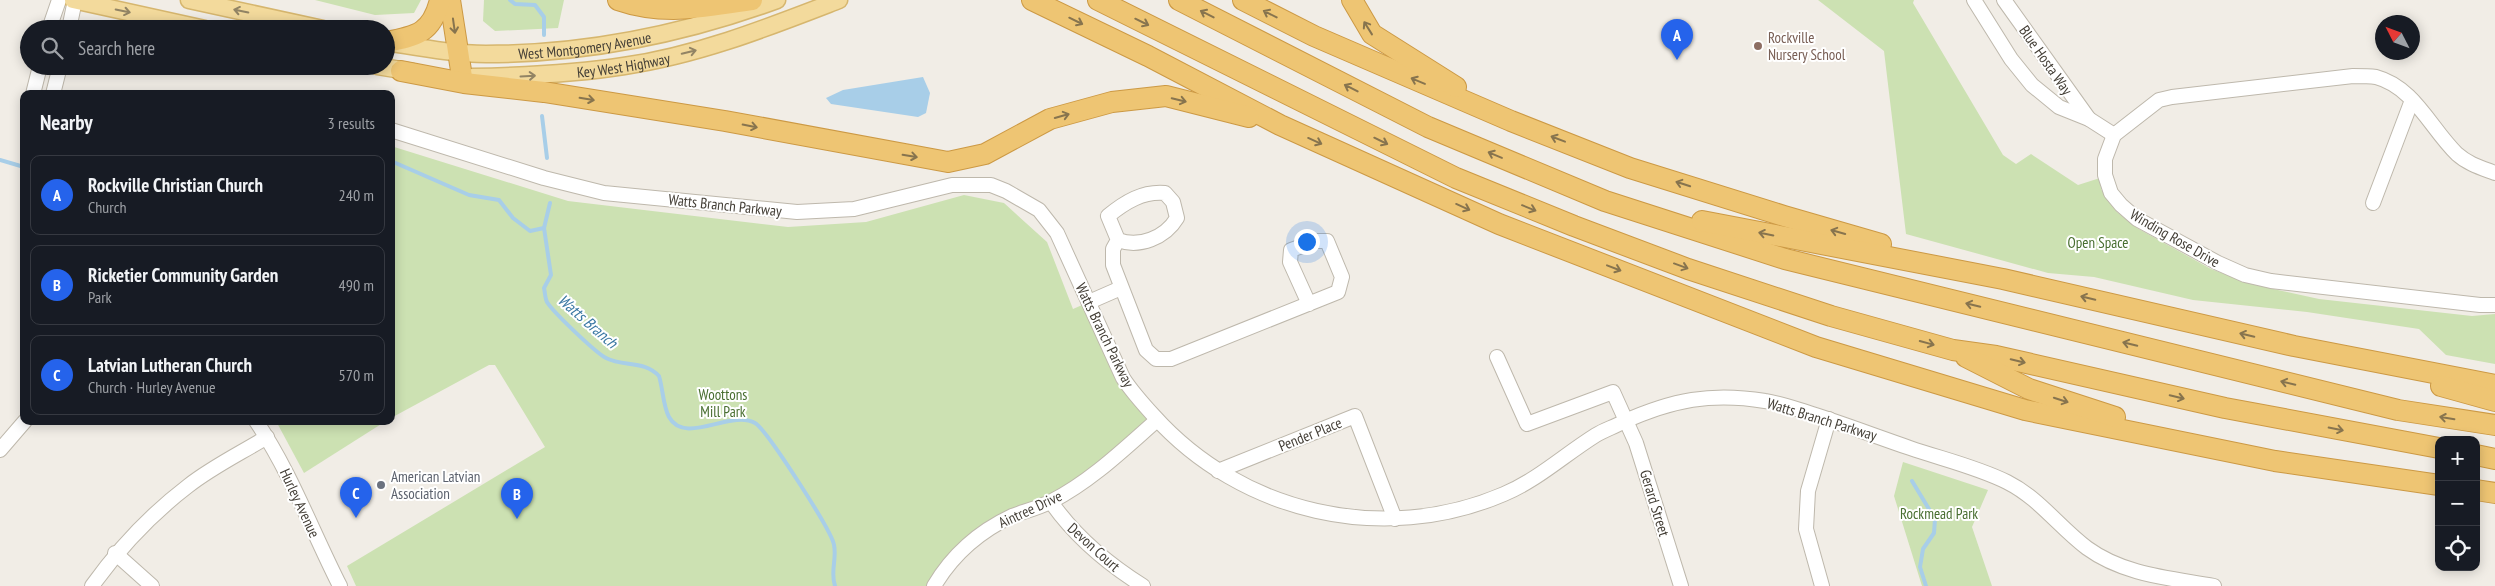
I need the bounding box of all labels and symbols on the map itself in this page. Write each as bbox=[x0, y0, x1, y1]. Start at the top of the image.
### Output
one-way arrow bbox=[234, 6, 250, 15]
one-way arrow bbox=[114, 7, 130, 16]
one-way arrow bbox=[1199, 9, 1214, 19]
one-way arrow bbox=[1263, 9, 1278, 18]
north arrow bbox=[2375, 15, 2420, 60]
one-way arrow bbox=[1068, 17, 1083, 26]
one-way arrow bbox=[1134, 17, 1149, 27]
one-way arrow bbox=[449, 18, 459, 34]
pin: A bbox=[1661, 19, 1693, 60]
one-way arrow bbox=[1363, 21, 1373, 35]
street label: Blue Hosta Way bbox=[2015, 22, 2077, 99]
street label: West Montgomery Avenue bbox=[518, 27, 653, 63]
place label: Rockville Nursery School bbox=[1768, 28, 1846, 64]
marker: Rockville Nursery School bbox=[1752, 40, 1764, 52]
one-way arrow bbox=[680, 47, 696, 56]
street label: Key West Highway bbox=[576, 48, 672, 81]
one-way arrow bbox=[520, 71, 536, 80]
one-way arrow bbox=[1411, 75, 1426, 85]
one-way arrow bbox=[1344, 83, 1359, 93]
one-way arrow bbox=[579, 95, 595, 105]
one-way arrow bbox=[1171, 96, 1187, 105]
one-way arrow bbox=[1053, 111, 1069, 121]
one-way arrow bbox=[742, 121, 758, 131]
one-way arrow bbox=[1551, 134, 1566, 144]
one-way arrow bbox=[1307, 136, 1322, 146]
one-way arrow bbox=[1373, 137, 1388, 146]
one-way arrow bbox=[1488, 150, 1503, 160]
one-way arrow bbox=[901, 151, 917, 161]
one-way arrow bbox=[1675, 179, 1691, 189]
street label: Watts Branch Parkway bbox=[667, 190, 783, 220]
one-way arrow bbox=[1455, 203, 1470, 213]
one-way arrow bbox=[1521, 203, 1536, 213]
street label: Winding Rose Drive bbox=[2127, 205, 2223, 271]
one-way arrow bbox=[1831, 226, 1847, 236]
one-way arrow bbox=[1758, 228, 1774, 238]
your location bbox=[1294, 229, 1320, 255]
park label: Open Space bbox=[2068, 233, 2128, 252]
one-way arrow bbox=[1673, 262, 1688, 271]
one-way arrow bbox=[1606, 264, 1621, 273]
street label: Watts Branch Parkway bbox=[1072, 280, 1139, 391]
water label: Watts Branch bbox=[554, 290, 623, 353]
one-way arrow bbox=[2081, 293, 2097, 302]
one-way arrow bbox=[1965, 300, 1981, 309]
one-way arrow bbox=[2239, 330, 2255, 339]
one-way arrow bbox=[1918, 338, 1934, 348]
one-way arrow bbox=[2123, 339, 2139, 348]
one-way arrow bbox=[2010, 357, 2026, 366]
one-way arrow bbox=[2281, 378, 2297, 387]
park label: Woottons Mill Park bbox=[699, 385, 747, 421]
street label: Watts Branch Parkway bbox=[1765, 393, 1880, 445]
one-way arrow bbox=[2168, 393, 2184, 402]
one-way arrow bbox=[2052, 395, 2068, 405]
one-way arrow bbox=[2439, 412, 2455, 422]
street label: Pender Place bbox=[1276, 413, 1344, 455]
one-way arrow bbox=[2328, 425, 2344, 435]
street label: Hurley Avenue bbox=[276, 465, 324, 541]
place label: American Latvian Association bbox=[391, 467, 480, 503]
street label: Gerard Street bbox=[1636, 467, 1674, 539]
pin: C bbox=[340, 477, 372, 518]
pin: B bbox=[501, 478, 533, 519]
marker: American Latvian Association bbox=[375, 479, 387, 491]
street label: Aintree Drive bbox=[995, 486, 1065, 532]
park label: Rockmead Park bbox=[1900, 504, 1978, 523]
street label: Devon Court bbox=[1064, 519, 1124, 575]

